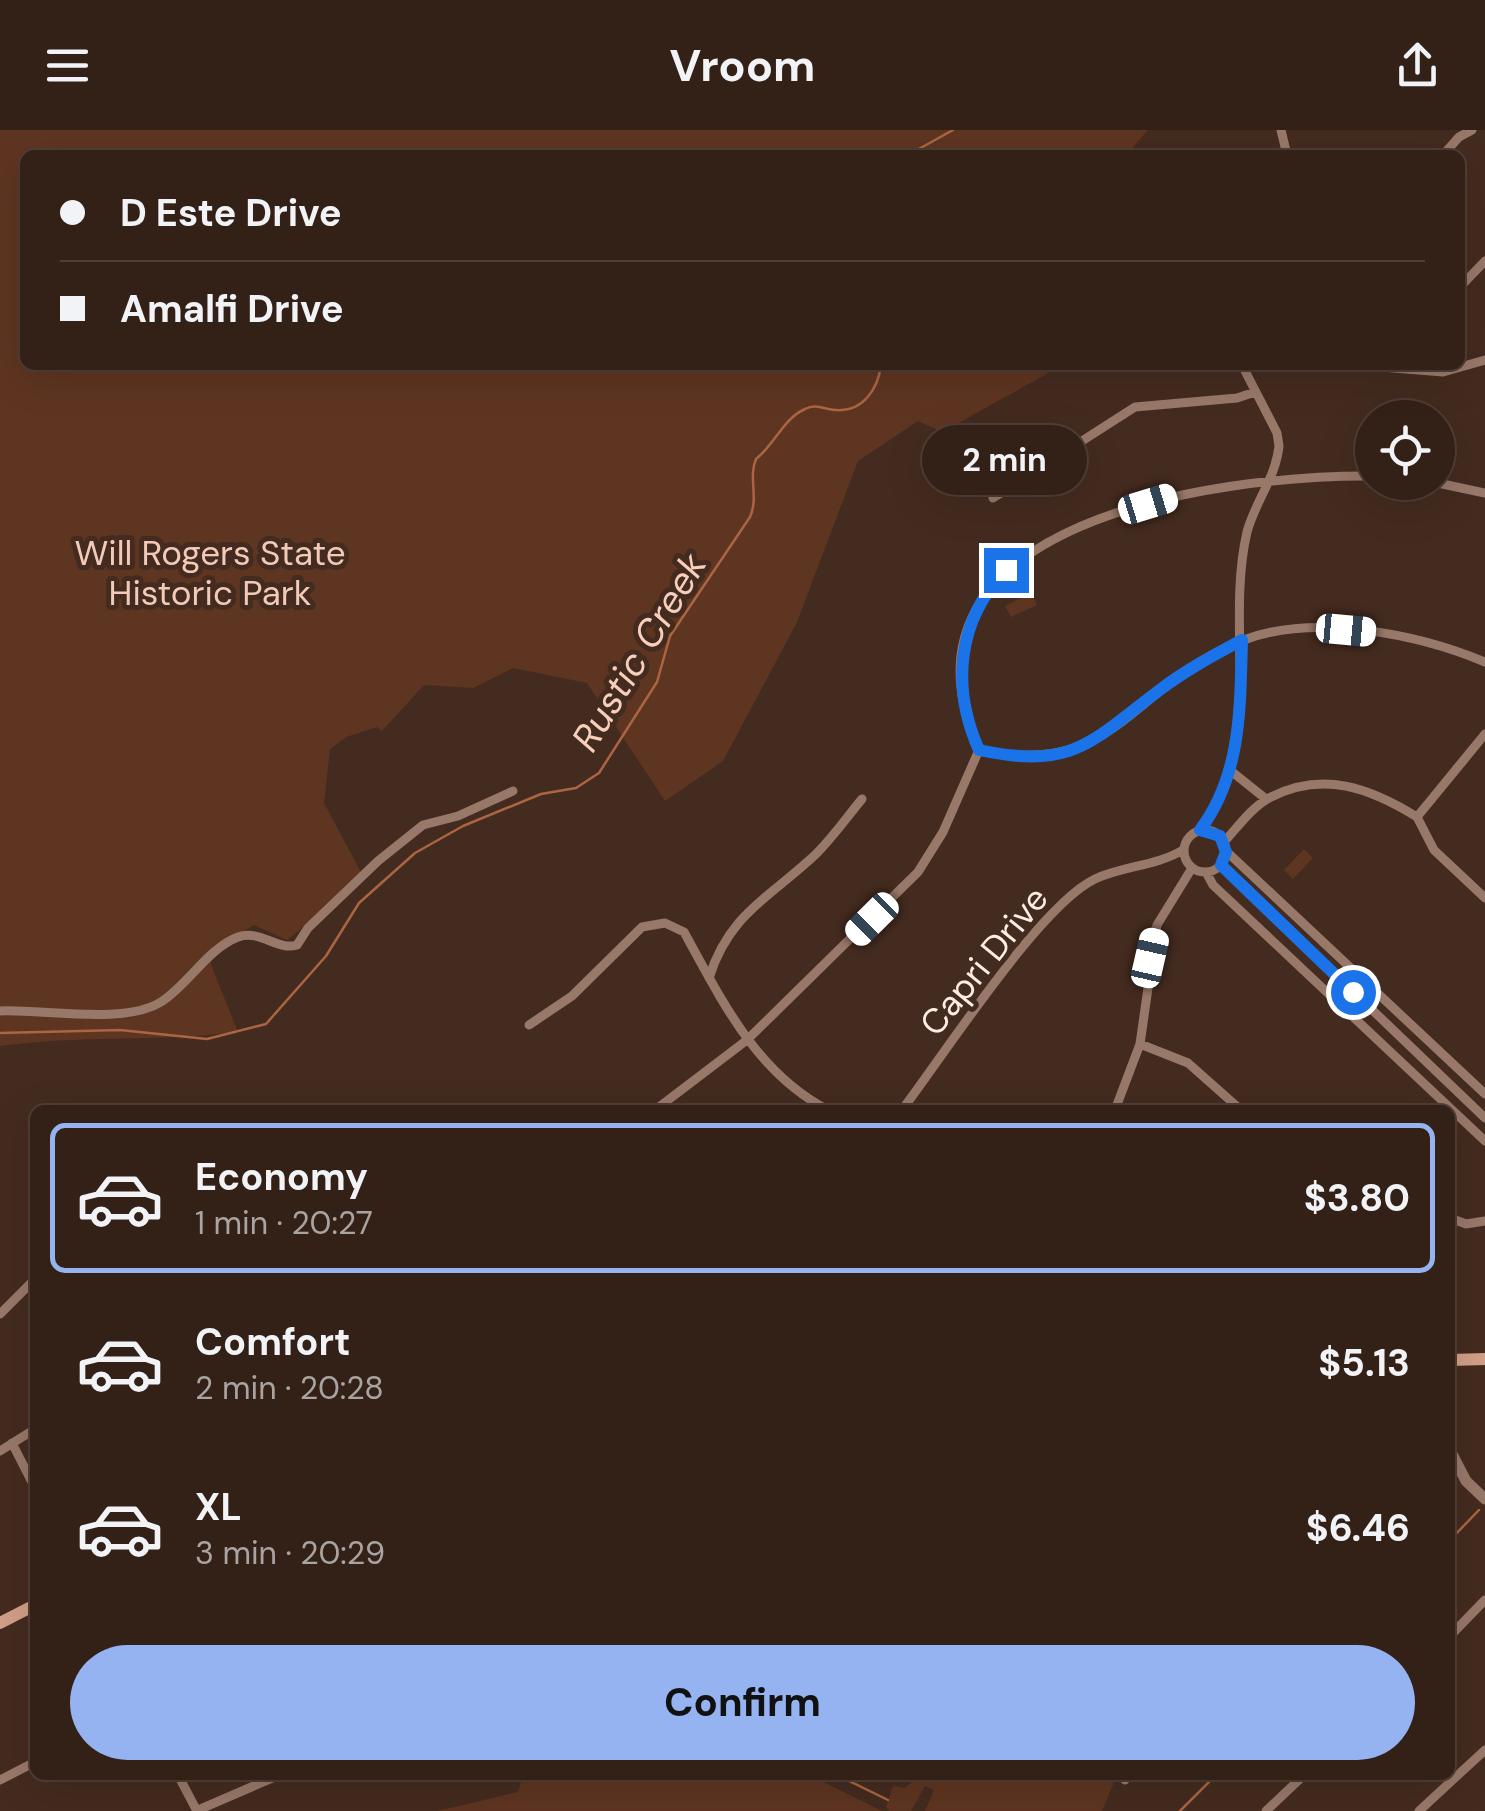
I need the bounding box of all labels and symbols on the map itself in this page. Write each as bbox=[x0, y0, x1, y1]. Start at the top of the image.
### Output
callout: 2 min bbox=[924, 425, 1088, 495]
car bbox=[1115, 481, 1181, 527]
park label: Will Rogers State Historic Park bbox=[74, 530, 346, 616]
water label: Rustic Creek bbox=[560, 543, 718, 760]
route end bbox=[984, 548, 1029, 593]
car bbox=[1315, 612, 1377, 648]
street label: Capri Drive bbox=[910, 877, 1058, 1045]
car bbox=[840, 887, 904, 951]
car bbox=[1129, 925, 1171, 991]
route start bbox=[1331, 970, 1376, 1015]

